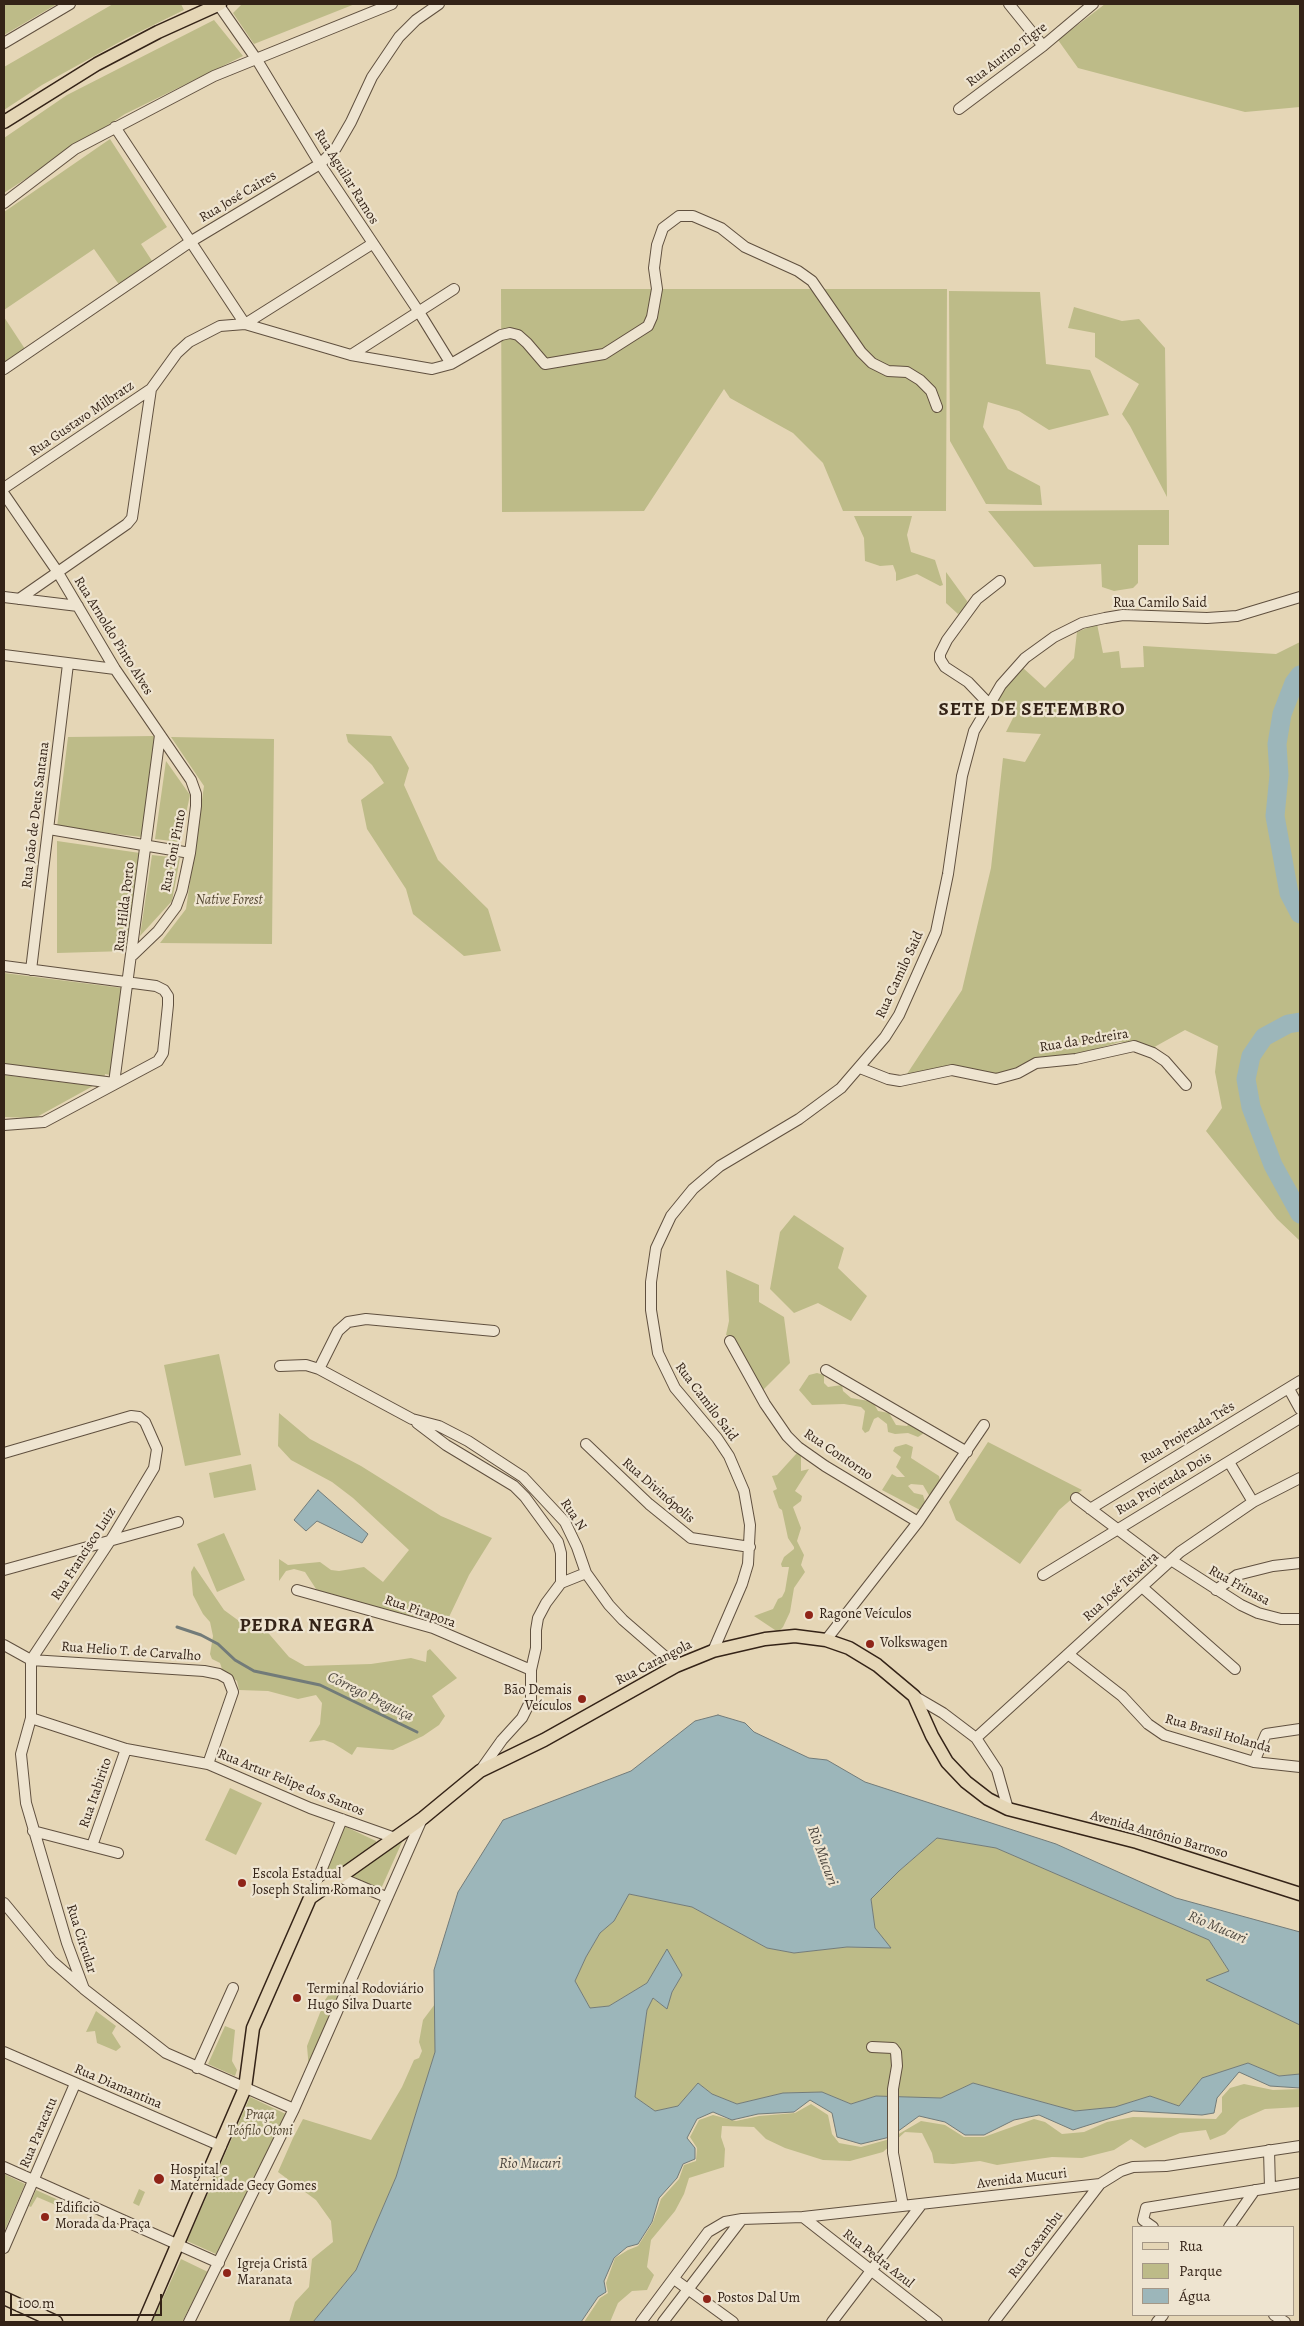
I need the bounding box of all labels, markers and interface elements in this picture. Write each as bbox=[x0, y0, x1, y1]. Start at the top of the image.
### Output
street label: Rua Aurino Tigre bbox=[963, 19, 1051, 91]
street label: Rua Aguilar Ramos bbox=[310, 126, 382, 228]
street label: Rua José Caires bbox=[196, 167, 280, 227]
street label: Rua Gustavo Milbratz bbox=[26, 378, 138, 460]
street label: Rua Arnoldo Pinto Alves bbox=[70, 574, 156, 698]
street label: Rua Camilo Said bbox=[1113, 596, 1207, 612]
district label: SETE DE SETEMBRO bbox=[936, 699, 1128, 721]
street label: Rua João de Deus Santana bbox=[19, 741, 53, 889]
street label: Rua Toni Pinto bbox=[158, 808, 190, 894]
street label: Rua Hilda Porto bbox=[111, 861, 139, 953]
park label: Native Forest bbox=[195, 893, 263, 909]
street label: Rua Camilo Said bbox=[872, 929, 928, 1021]
street label: Rua da Pedreira bbox=[1038, 1026, 1130, 1056]
street label: Rua Camilo Said bbox=[671, 1359, 741, 1445]
street label: Rua Projetada Três bbox=[1138, 1398, 1238, 1468]
street label: Rua Contorno bbox=[800, 1426, 876, 1484]
street label: Rua Projetada Dois bbox=[1113, 1449, 1215, 1519]
street label: Rua Divinópolis bbox=[618, 1455, 698, 1527]
street label: Rua N bbox=[556, 1496, 590, 1534]
street label: Rua Francisco Luiz bbox=[48, 1504, 120, 1604]
street label: Rua José Teixeira bbox=[1080, 1549, 1162, 1625]
street label: Rua Frinasa bbox=[1205, 1562, 1273, 1610]
street label: Rua Pirapora bbox=[382, 1592, 458, 1632]
place label: Ragone Veículos bbox=[819, 1607, 912, 1623]
marker: Ragone Veículos bbox=[803, 1609, 815, 1621]
district label: PEDRA NEGRA bbox=[238, 1615, 376, 1637]
place label: Volkswagen bbox=[880, 1636, 948, 1652]
street label: Rua Carangola bbox=[613, 1637, 695, 1689]
marker: Volkswagen bbox=[864, 1638, 876, 1650]
street label: Rua Helio T. de Carvalho bbox=[61, 1639, 201, 1665]
water label: Córrego Preguiça bbox=[324, 1668, 416, 1726]
place label: Bão Demais Veículos bbox=[504, 1683, 572, 1715]
marker: Bão Demais Veículos bbox=[576, 1693, 588, 1705]
street label: Rua Brasil Holanda bbox=[1163, 1711, 1273, 1757]
street label: Rua Artur Felipe dos Santos bbox=[215, 1746, 367, 1820]
street label: Rua Itabirito bbox=[76, 1756, 116, 1830]
street label: Avenida Antônio Barroso bbox=[1088, 1807, 1230, 1863]
water label: Rio Mucuri bbox=[803, 1824, 841, 1888]
place label: Escola Estadual Joseph Stalim Romano bbox=[252, 1867, 381, 1900]
marker: Escola Estadual Joseph Stalim Romano bbox=[236, 1877, 248, 1889]
street label: Rua Circular bbox=[62, 1902, 100, 1976]
water label: Rio Mucuri bbox=[1185, 1908, 1249, 1948]
place label: Terminal Rodoviário Hugo Silva Duarte bbox=[307, 1982, 424, 2014]
marker: Terminal Rodoviário Hugo Silva Duarte bbox=[291, 1992, 303, 2004]
street label: Rua Diamantina bbox=[71, 2061, 165, 2113]
street label: Rua Paracatu bbox=[17, 2095, 61, 2171]
park label: Praça Teófilo Otoni bbox=[227, 2108, 293, 2140]
water label: Rio Mucuri bbox=[499, 2155, 561, 2173]
place label: Hospital e Maternidade Gecy Gomes bbox=[170, 2163, 317, 2196]
street label: Avenida Mucuri bbox=[976, 2165, 1068, 2193]
marker: Hospital e Maternidade Gecy Gomes bbox=[152, 2172, 166, 2186]
place label: Edifício Morada da Praça bbox=[55, 2201, 151, 2234]
street label: Rua Caxambu bbox=[1005, 2208, 1067, 2282]
marker: Edifício Morada da Praça bbox=[39, 2211, 51, 2223]
street label: Rua Pedra Azul bbox=[839, 2226, 917, 2292]
legend bbox=[1132, 2226, 1294, 2316]
text: Rua bbox=[1179, 2236, 1203, 2256]
place label: Igreja Cristã Maranata bbox=[237, 2257, 308, 2290]
text: Parque bbox=[1179, 2261, 1222, 2281]
marker: Igreja Cristã Maranata bbox=[221, 2267, 233, 2279]
scale bar bbox=[12, 2284, 165, 2316]
text: Água bbox=[1179, 2286, 1210, 2306]
place label: Postos Dal Um bbox=[717, 2291, 800, 2307]
text: 100 m bbox=[18, 2293, 55, 2313]
marker: Postos Dal Um bbox=[701, 2293, 713, 2305]

